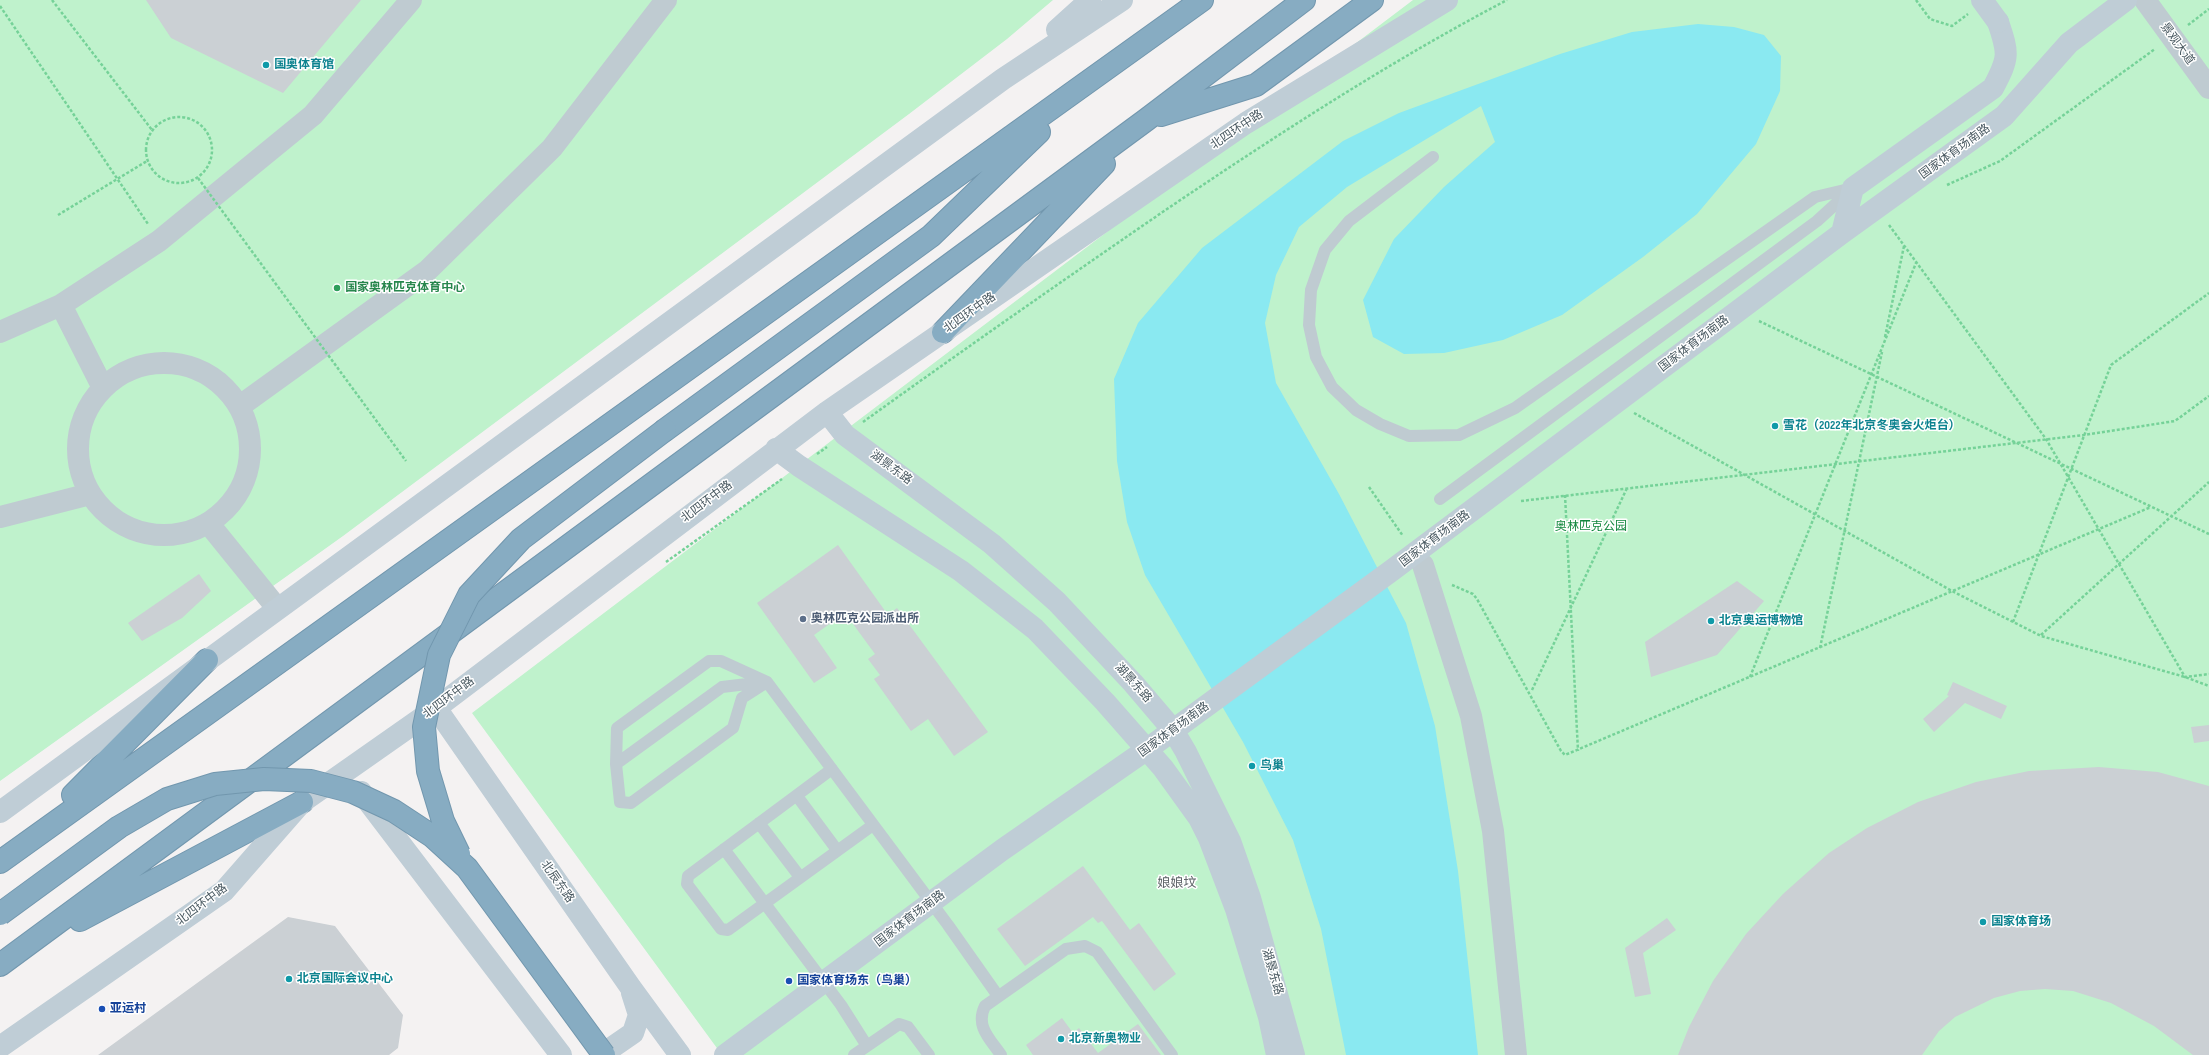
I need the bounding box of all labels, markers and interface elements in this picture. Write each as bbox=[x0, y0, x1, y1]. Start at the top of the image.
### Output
street label: 景观大道 bbox=[2157, 20, 2197, 68]
place label: 国奥体育馆 bbox=[274, 58, 334, 72]
marker: 国奥体育馆 bbox=[261, 60, 271, 70]
street label: 北四环中路 bbox=[1208, 107, 1266, 153]
street label: 国家体育场南路 bbox=[1917, 121, 1993, 183]
place label: 国家奥林匹克体育中心 bbox=[345, 281, 465, 295]
marker: 国家奥林匹克体育中心 bbox=[332, 283, 342, 293]
street label: 北四环中路 bbox=[941, 290, 999, 336]
street label: 国家体育场南路 bbox=[1656, 313, 1732, 375]
place label: 雪花（2022年北京冬奥会火炬台） bbox=[1783, 419, 1960, 433]
marker: 雪花（2022年北京冬奥会火炬台） bbox=[1770, 421, 1780, 431]
street label: 湖景东路 bbox=[867, 448, 915, 488]
street label: 北四环中路 bbox=[679, 478, 735, 526]
street label: 国家体育场南路 bbox=[1397, 508, 1473, 570]
park label: 奥林匹克公园 bbox=[1555, 520, 1627, 534]
place label: 奥林匹克公园派出所 bbox=[811, 612, 919, 626]
marker: 奥林匹克公园派出所 bbox=[798, 614, 808, 624]
place label: 北京奥运博物馆 bbox=[1719, 614, 1803, 628]
marker: 北京奥运博物馆 bbox=[1706, 616, 1716, 626]
street label: 湖景东路 bbox=[1112, 660, 1154, 706]
street label: 北四环中路 bbox=[421, 674, 477, 722]
street label: 国家体育场南路 bbox=[1136, 699, 1212, 761]
place label: 鸟巢 bbox=[1260, 759, 1284, 773]
marker: 鸟巢 bbox=[1247, 761, 1257, 771]
street label: 北辰东路 bbox=[537, 858, 577, 906]
district label: 娘娘坟 bbox=[1158, 876, 1196, 892]
street label: 北四环中路 bbox=[174, 881, 230, 929]
street label: 国家体育场南路 bbox=[872, 888, 948, 950]
place label: 国家体育场 bbox=[1991, 915, 2051, 929]
marker: 国家体育场 bbox=[1978, 917, 1988, 927]
street label: 湖景东路 bbox=[1258, 947, 1286, 997]
place label: 北京国际会议中心 bbox=[297, 972, 393, 986]
marker: 北京国际会议中心 bbox=[284, 974, 294, 984]
place label: 国家体育场东（鸟巢） bbox=[797, 974, 917, 988]
marker: 国家体育场东（鸟巢） bbox=[784, 976, 794, 986]
place label: 亚运村 bbox=[110, 1002, 146, 1016]
marker: 亚运村 bbox=[97, 1004, 107, 1014]
place label: 北京新奥物业 bbox=[1069, 1032, 1141, 1046]
marker: 北京新奥物业 bbox=[1056, 1034, 1066, 1044]

